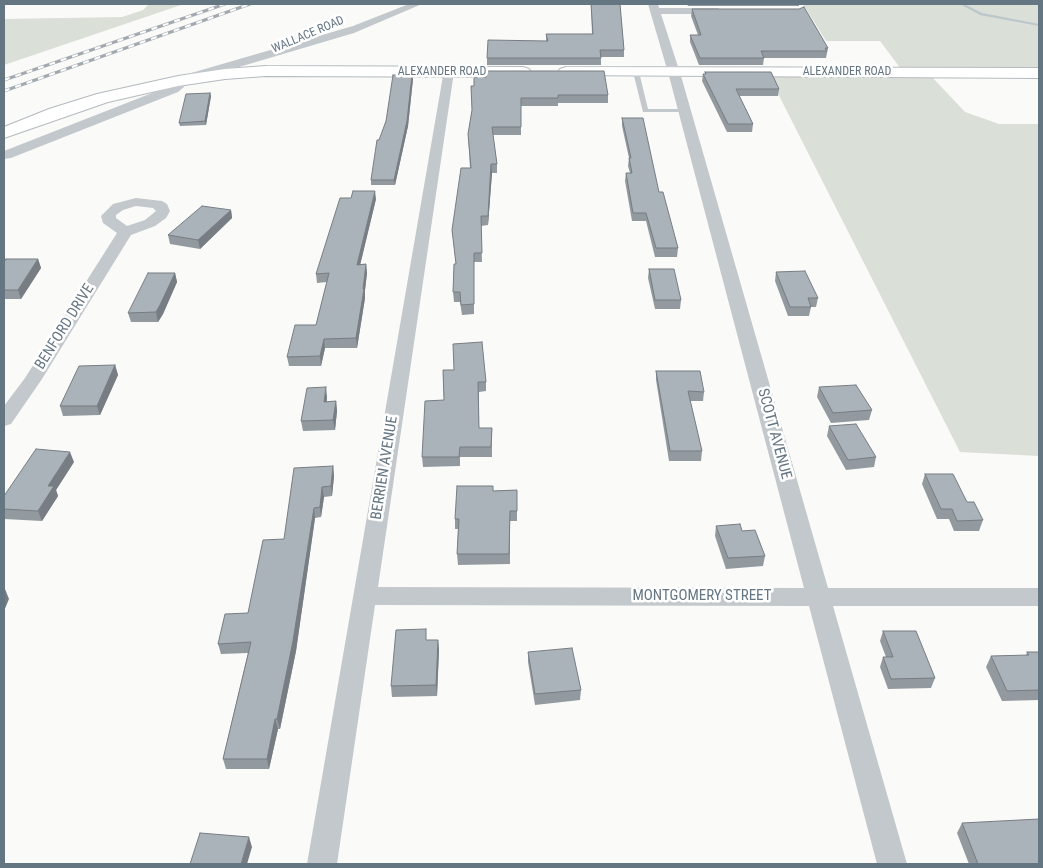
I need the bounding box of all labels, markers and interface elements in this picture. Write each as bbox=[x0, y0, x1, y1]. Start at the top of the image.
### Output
street label: WALLACE ROAD bbox=[270, 13, 346, 57]
street label: ALEXANDER ROAD bbox=[398, 65, 486, 79]
street label: ALEXANDER ROAD bbox=[803, 65, 891, 79]
street label: BENFORD DRIVE bbox=[32, 281, 98, 373]
street label: SCOTT AVENUE bbox=[753, 387, 795, 481]
street label: BERRIEN AVENUE bbox=[368, 415, 402, 521]
street label: MONTGOMERY STREET bbox=[632, 587, 772, 605]

